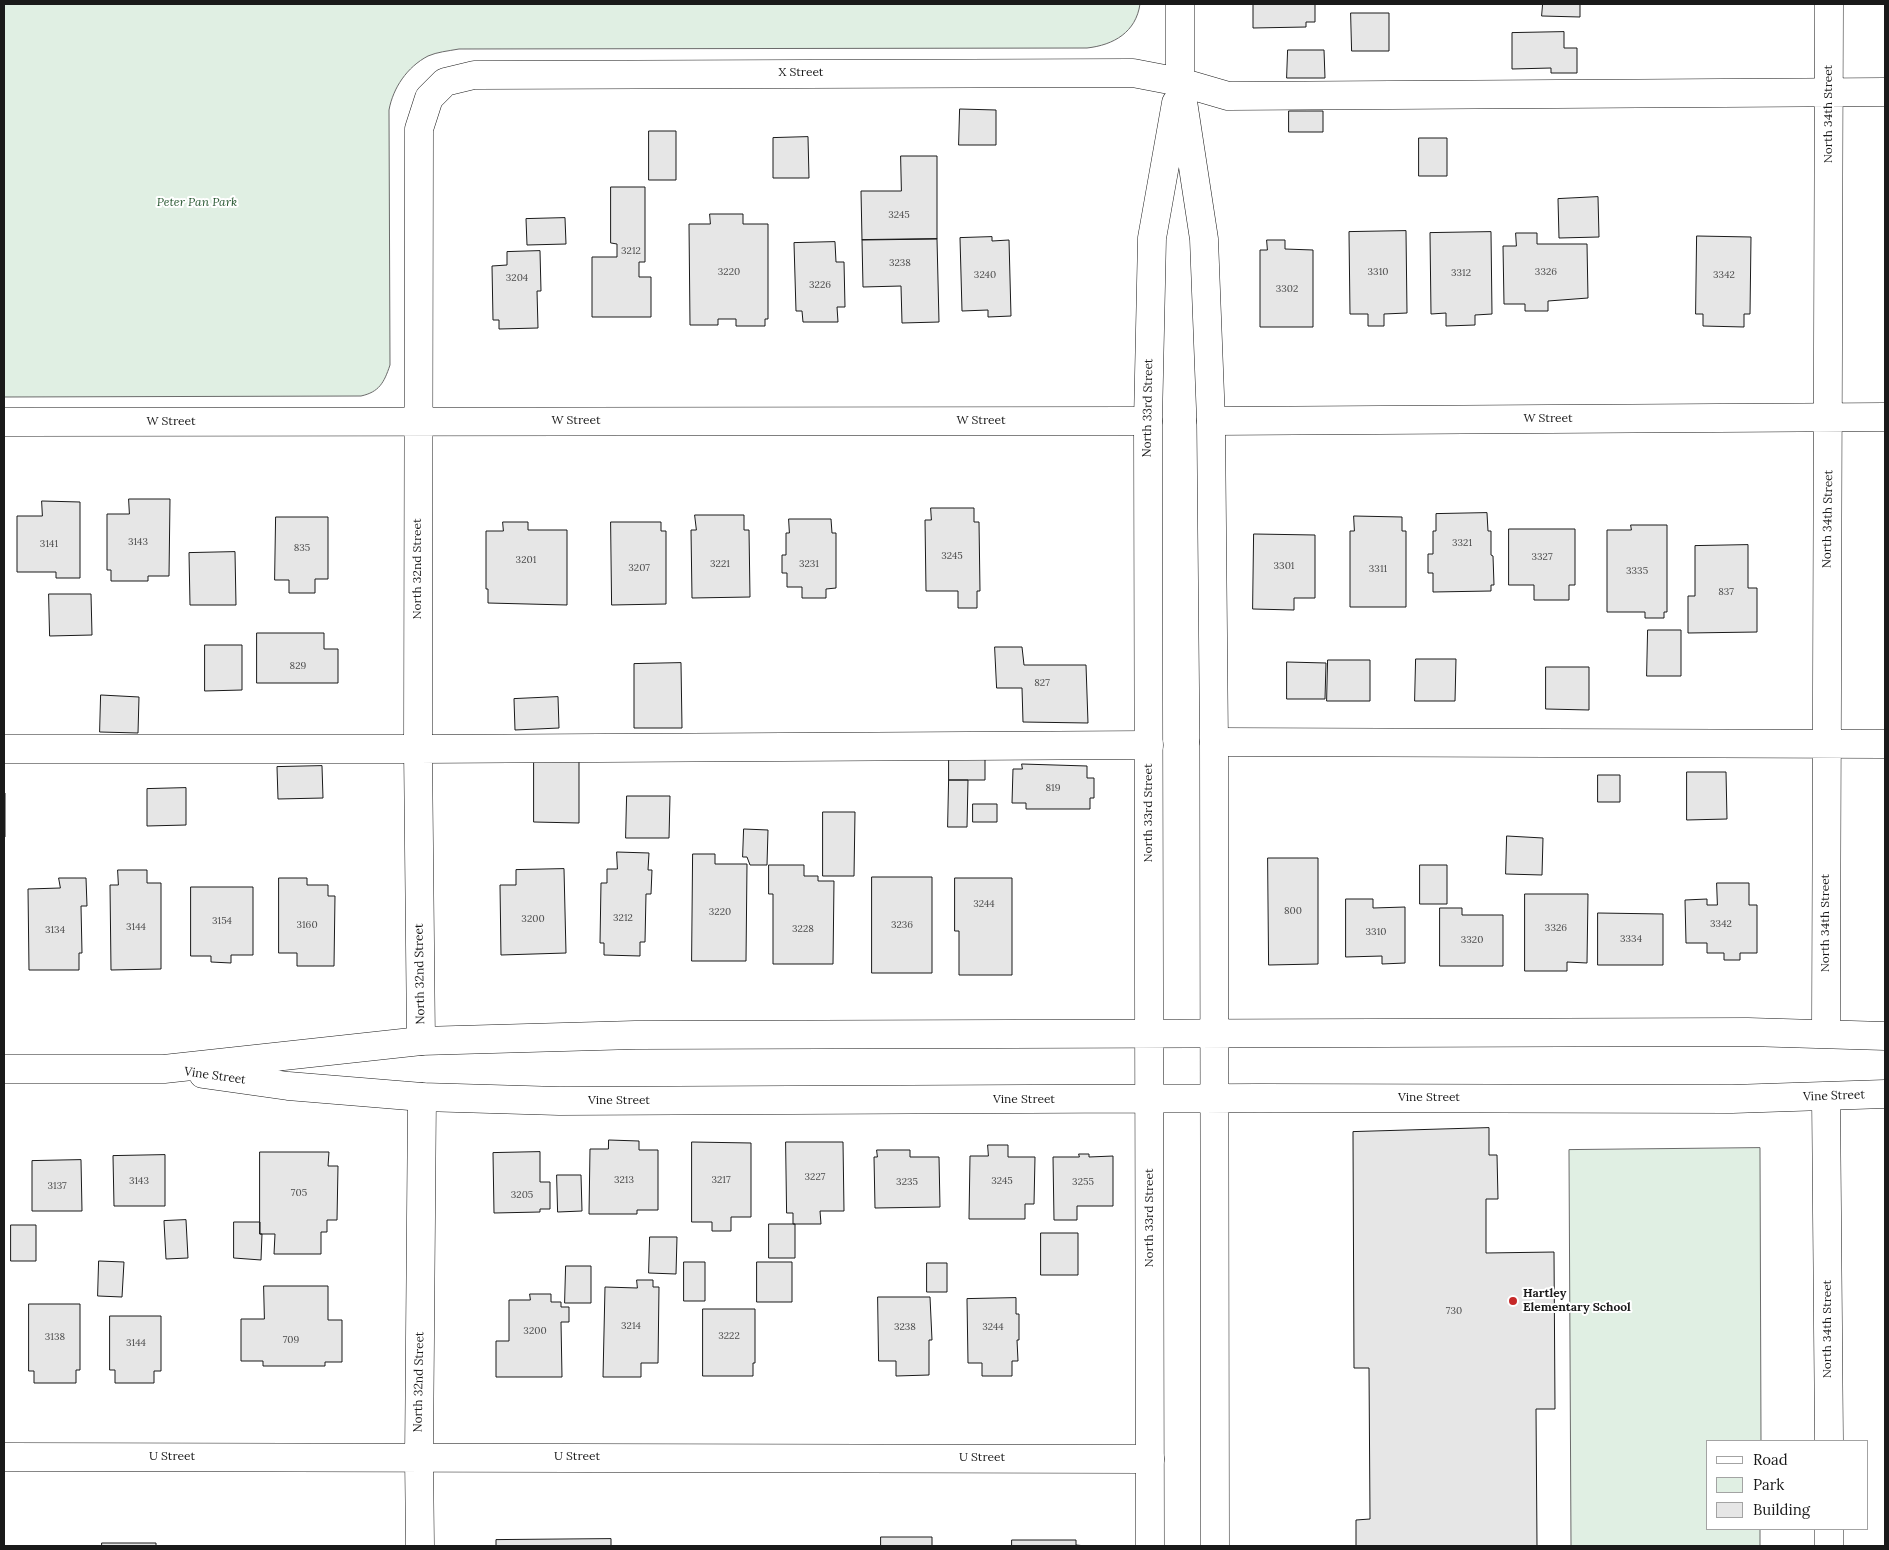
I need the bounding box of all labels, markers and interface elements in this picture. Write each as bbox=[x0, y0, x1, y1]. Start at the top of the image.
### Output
street label: North 34th Street bbox=[1822, 65, 1836, 163]
street label: X Street bbox=[779, 66, 823, 80]
park label: Peter Pan Park bbox=[157, 196, 237, 210]
house number: 3245 bbox=[888, 209, 910, 221]
house number: 3212 bbox=[621, 245, 641, 257]
house number: 3238 bbox=[889, 257, 911, 269]
house number: 3220 bbox=[718, 266, 740, 278]
house number: 3310 bbox=[1368, 266, 1388, 278]
house number: 3326 bbox=[1535, 266, 1557, 278]
house number: 3312 bbox=[1451, 267, 1471, 279]
house number: 3240 bbox=[974, 269, 996, 281]
house number: 3342 bbox=[1713, 269, 1735, 281]
house number: 3204 bbox=[506, 272, 528, 284]
house number: 3226 bbox=[809, 279, 831, 291]
house number: 3302 bbox=[1276, 283, 1298, 295]
street label: North 33rd Street bbox=[1140, 358, 1156, 458]
street label: W Street bbox=[1523, 412, 1573, 426]
street label: W Street bbox=[551, 414, 601, 428]
street label: W Street bbox=[956, 414, 1006, 428]
street label: W Street bbox=[146, 415, 196, 429]
street label: North 34th Street bbox=[1820, 470, 1836, 568]
street label: North 32nd Street bbox=[411, 518, 425, 620]
house number: 3143 bbox=[128, 536, 148, 548]
house number: 3321 bbox=[1452, 537, 1472, 549]
house number: 3141 bbox=[40, 538, 58, 550]
house number: 835 bbox=[294, 542, 310, 554]
house number: 3245 bbox=[941, 550, 963, 562]
house number: 3327 bbox=[1531, 551, 1553, 563]
house number: 3201 bbox=[516, 554, 536, 566]
house number: 3221 bbox=[710, 558, 730, 570]
house number: 3231 bbox=[799, 558, 819, 570]
house number: 3301 bbox=[1274, 560, 1294, 572]
house number: 3207 bbox=[628, 562, 650, 574]
house number: 3311 bbox=[1369, 563, 1387, 575]
house number: 3335 bbox=[1626, 565, 1648, 577]
house number: 837 bbox=[1718, 586, 1734, 598]
house number: 829 bbox=[290, 660, 306, 672]
house number: 827 bbox=[1034, 677, 1050, 689]
street label: North 33rd Street bbox=[1142, 763, 1156, 863]
house number: 819 bbox=[1045, 782, 1061, 794]
street label: North 34th Street bbox=[1819, 874, 1833, 972]
house number: 3244 bbox=[973, 898, 995, 910]
house number: 800 bbox=[1284, 905, 1302, 917]
house number: 3220 bbox=[709, 906, 731, 918]
house number: 3212 bbox=[613, 912, 633, 924]
house number: 3200 bbox=[521, 913, 545, 925]
house number: 3154 bbox=[212, 915, 232, 927]
house number: 3342 bbox=[1710, 918, 1732, 930]
house number: 3160 bbox=[296, 919, 318, 931]
house number: 3236 bbox=[891, 919, 913, 931]
house number: 3144 bbox=[126, 921, 146, 933]
house number: 3326 bbox=[1545, 922, 1567, 934]
street label: North 32nd Street bbox=[412, 923, 428, 1025]
house number: 3228 bbox=[792, 923, 814, 935]
house number: 3134 bbox=[45, 924, 65, 936]
house number: 3310 bbox=[1366, 926, 1386, 938]
house number: 3334 bbox=[1620, 933, 1642, 945]
house number: 3320 bbox=[1461, 934, 1483, 946]
street label: Vine Street bbox=[183, 1065, 247, 1087]
street label: Vine Street bbox=[1803, 1088, 1865, 1104]
street label: Vine Street bbox=[1398, 1091, 1460, 1105]
street label: Vine Street bbox=[993, 1093, 1055, 1107]
street label: Vine Street bbox=[588, 1094, 650, 1108]
street label: North 33rd Street bbox=[1143, 1168, 1157, 1268]
house number: 3227 bbox=[805, 1171, 825, 1183]
house number: 3213 bbox=[614, 1174, 634, 1186]
house number: 3217 bbox=[711, 1174, 731, 1186]
house number: 3143 bbox=[129, 1175, 149, 1187]
house number: 3245 bbox=[991, 1175, 1013, 1187]
house number: 3235 bbox=[896, 1176, 918, 1188]
house number: 3255 bbox=[1072, 1176, 1094, 1188]
house number: 3137 bbox=[47, 1180, 67, 1192]
house number: 705 bbox=[291, 1187, 307, 1199]
house number: 3205 bbox=[511, 1189, 533, 1201]
street label: North 34th Street bbox=[1821, 1280, 1835, 1378]
place label: Hartley Elementary School bbox=[1523, 1287, 1631, 1315]
marker: Hartley Elementary School bbox=[1507, 1295, 1519, 1307]
house number: 730 bbox=[1446, 1305, 1462, 1317]
house number: 3214 bbox=[621, 1320, 641, 1332]
house number: 3238 bbox=[894, 1321, 916, 1333]
house number: 3244 bbox=[982, 1321, 1004, 1333]
house number: 3200 bbox=[523, 1325, 547, 1337]
house number: 3222 bbox=[718, 1330, 740, 1342]
house number: 3138 bbox=[45, 1331, 65, 1343]
street label: North 32nd Street bbox=[411, 1331, 427, 1433]
house number: 709 bbox=[283, 1334, 299, 1346]
house number: 3144 bbox=[126, 1337, 146, 1349]
legend bbox=[1706, 1440, 1869, 1530]
street label: U Street bbox=[149, 1450, 195, 1464]
street label: U Street bbox=[554, 1450, 600, 1464]
text: Road bbox=[1753, 1450, 1788, 1469]
street label: U Street bbox=[959, 1451, 1005, 1465]
text: Park bbox=[1753, 1475, 1784, 1494]
text: Building bbox=[1753, 1500, 1810, 1519]

